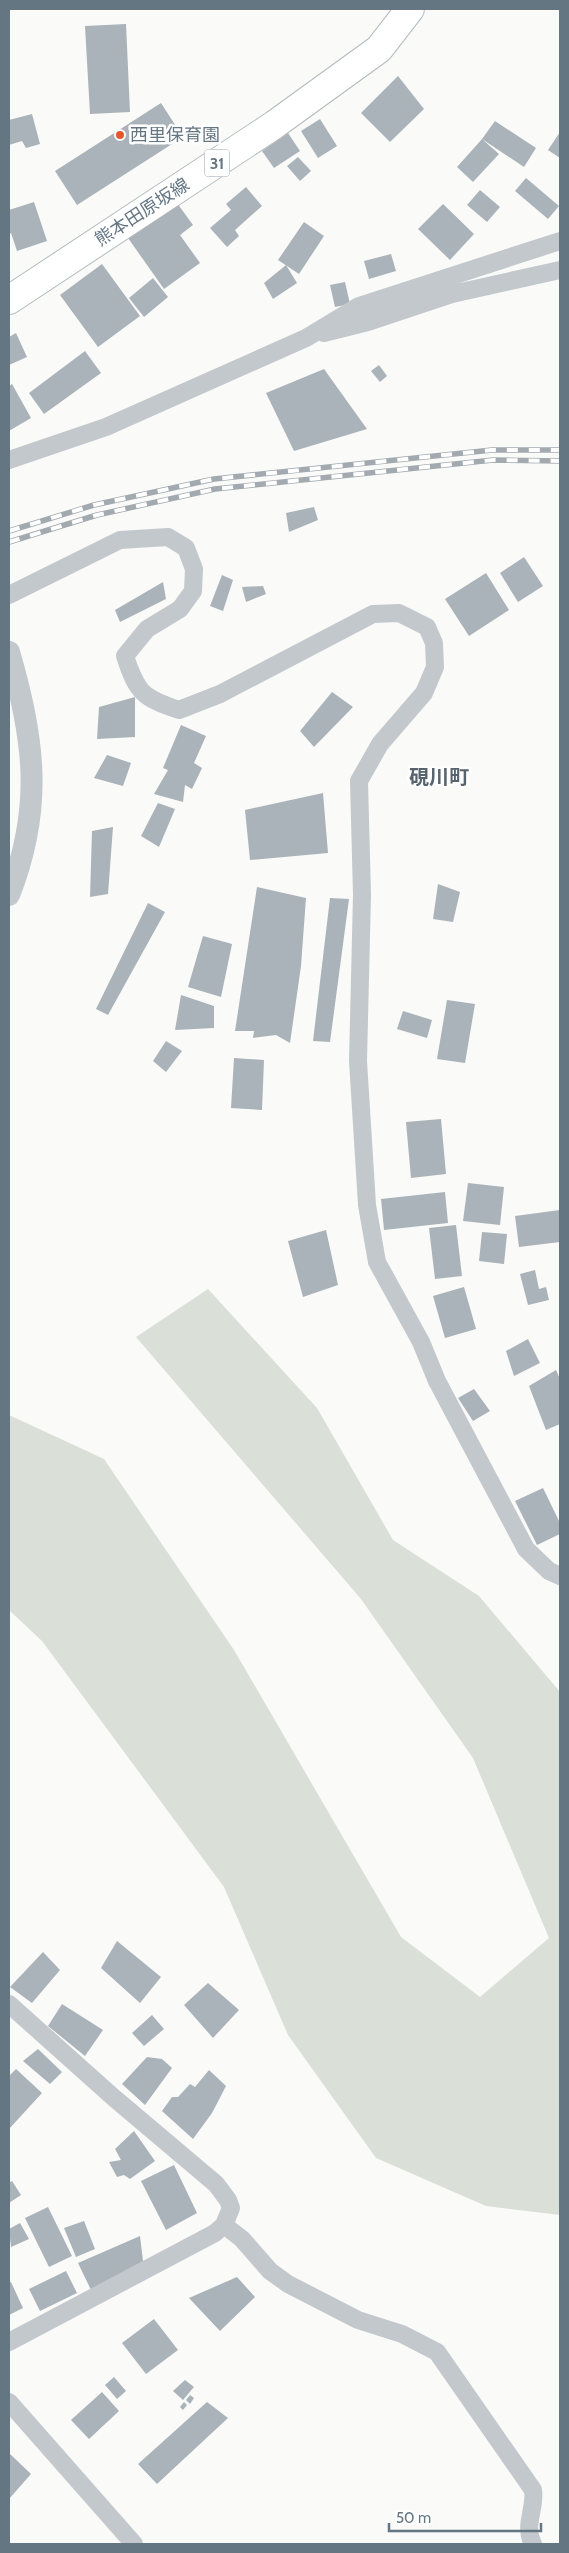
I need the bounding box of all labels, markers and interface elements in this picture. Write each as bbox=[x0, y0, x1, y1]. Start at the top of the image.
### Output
place label: 西里保育園 bbox=[130, 124, 220, 146]
marker: 西里保育園 bbox=[114, 129, 126, 141]
road number: 31 bbox=[204, 150, 230, 177]
street label: 熊本田原坂線 bbox=[91, 173, 193, 251]
district label: 硯川町 bbox=[409, 765, 469, 789]
scale bar bbox=[389, 2500, 542, 2532]
text: 50 m bbox=[396, 2509, 431, 2527]

